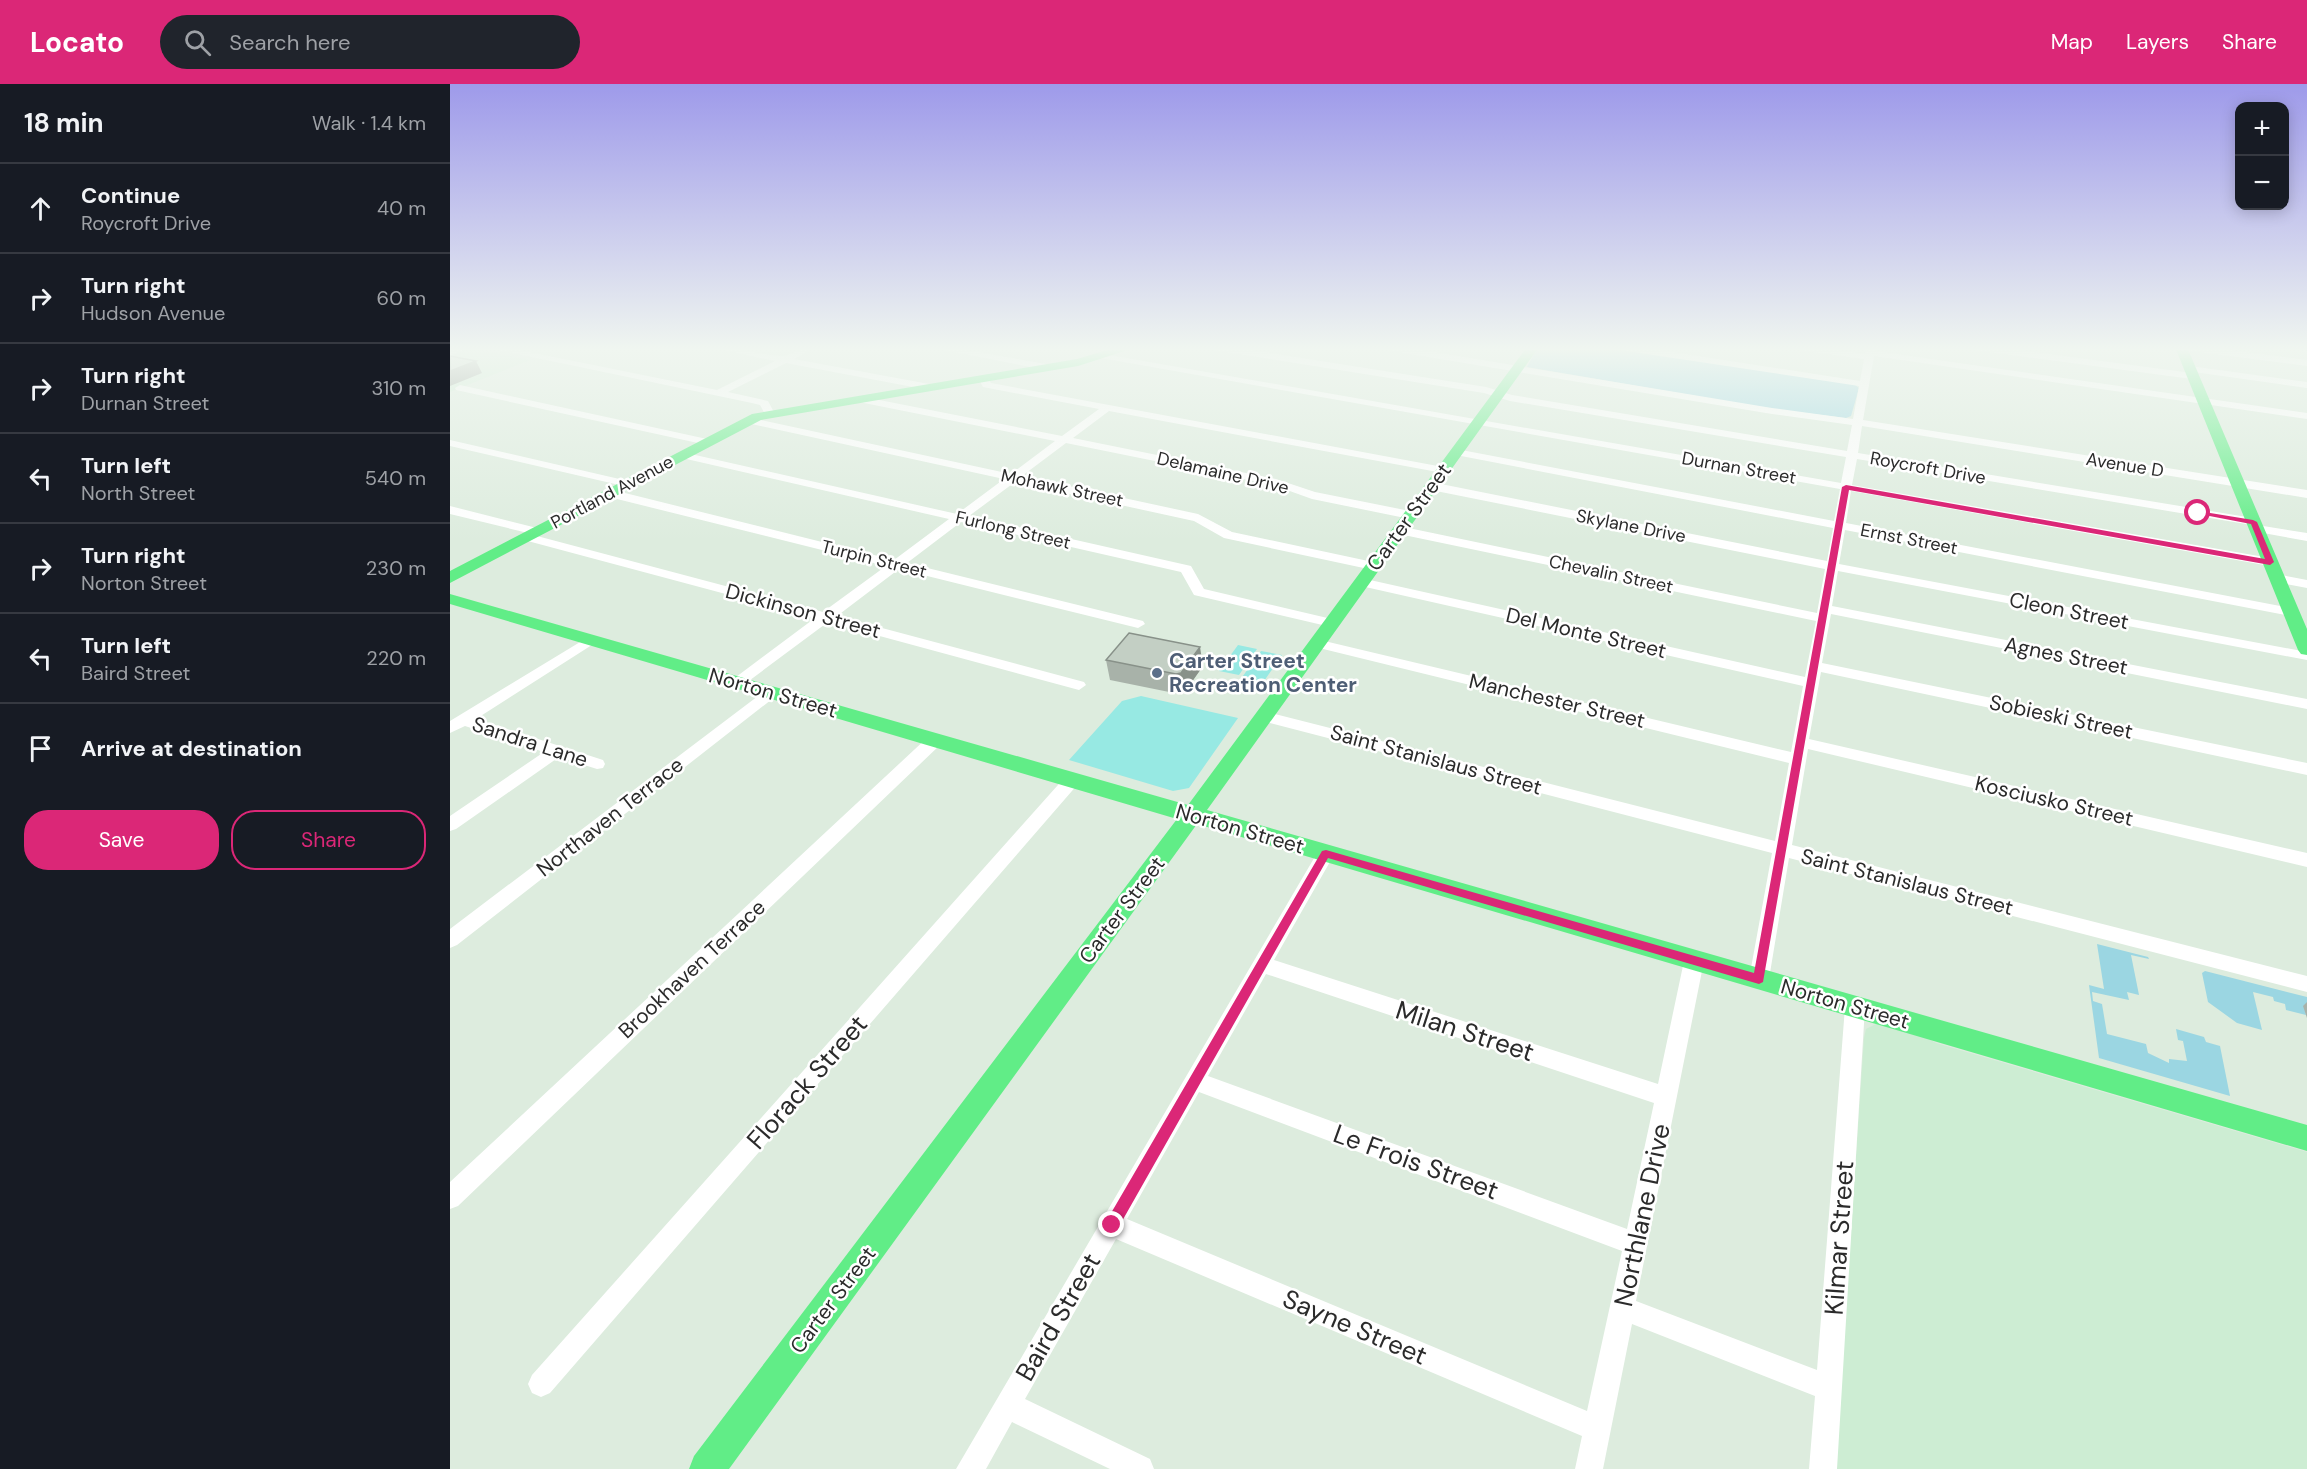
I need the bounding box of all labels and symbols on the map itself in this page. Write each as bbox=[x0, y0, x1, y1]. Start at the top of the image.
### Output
street label: Delamaine Drive bbox=[1155, 446, 1291, 500]
street label: Durnan Street bbox=[1680, 446, 1798, 490]
street label: Roycroft Drive bbox=[1868, 446, 1988, 490]
street label: Avenue D bbox=[2084, 447, 2166, 483]
street label: Portland Avenue bbox=[546, 450, 678, 534]
street label: Carter Street bbox=[1360, 457, 1458, 577]
street label: Mohawk Street bbox=[999, 463, 1125, 513]
route start bbox=[2184, 499, 2210, 525]
street label: Skylane Drive bbox=[1574, 504, 1688, 548]
street label: Furlong Street bbox=[953, 505, 1073, 555]
street label: Ernst Street bbox=[1858, 518, 1960, 560]
street label: Turpin Street bbox=[819, 534, 929, 584]
street label: Chevalin Street bbox=[1547, 549, 1675, 599]
street label: Dickinson Street bbox=[722, 577, 884, 645]
street label: Cleon Street bbox=[2007, 586, 2131, 636]
street label: Del Monte Street bbox=[1503, 601, 1669, 665]
street label: Agnes Street bbox=[2002, 630, 2130, 682]
place label: Carter Street Recreation Center bbox=[1169, 647, 1357, 699]
street label: Norton Street bbox=[706, 661, 840, 725]
marker: Carter Street Recreation Center bbox=[1150, 666, 1164, 680]
street label: Manchester Street bbox=[1466, 667, 1648, 735]
street label: Sobieski Street bbox=[1987, 688, 2135, 746]
street label: Sandra Lane bbox=[469, 710, 591, 774]
street label: Saint Stanislaus Street bbox=[1327, 718, 1545, 802]
street label: Northaven Terrace bbox=[531, 751, 689, 883]
street label: Kosciusko Street bbox=[1972, 769, 2136, 833]
street label: Norton Street bbox=[1173, 797, 1307, 861]
street label: Saint Stanislaus Street bbox=[1798, 842, 2016, 922]
street label: Carter Street bbox=[1073, 851, 1171, 969]
street label: Brookhaven Terrace bbox=[612, 893, 772, 1045]
street label: Norton Street bbox=[1778, 972, 1912, 1036]
street label: Milan Street bbox=[1391, 993, 1539, 1069]
street label: Florack Street bbox=[739, 1008, 875, 1156]
street label: Le Frois Street bbox=[1329, 1116, 1503, 1208]
street label: Northlane Drive bbox=[1606, 1120, 1678, 1310]
street label: Kilmar Street bbox=[1817, 1160, 1861, 1316]
route end bbox=[1098, 1211, 1124, 1237]
street label: Carter Street bbox=[784, 1241, 882, 1359]
street label: Baird Street bbox=[1008, 1247, 1108, 1387]
street label: Sayne Street bbox=[1278, 1281, 1432, 1373]

